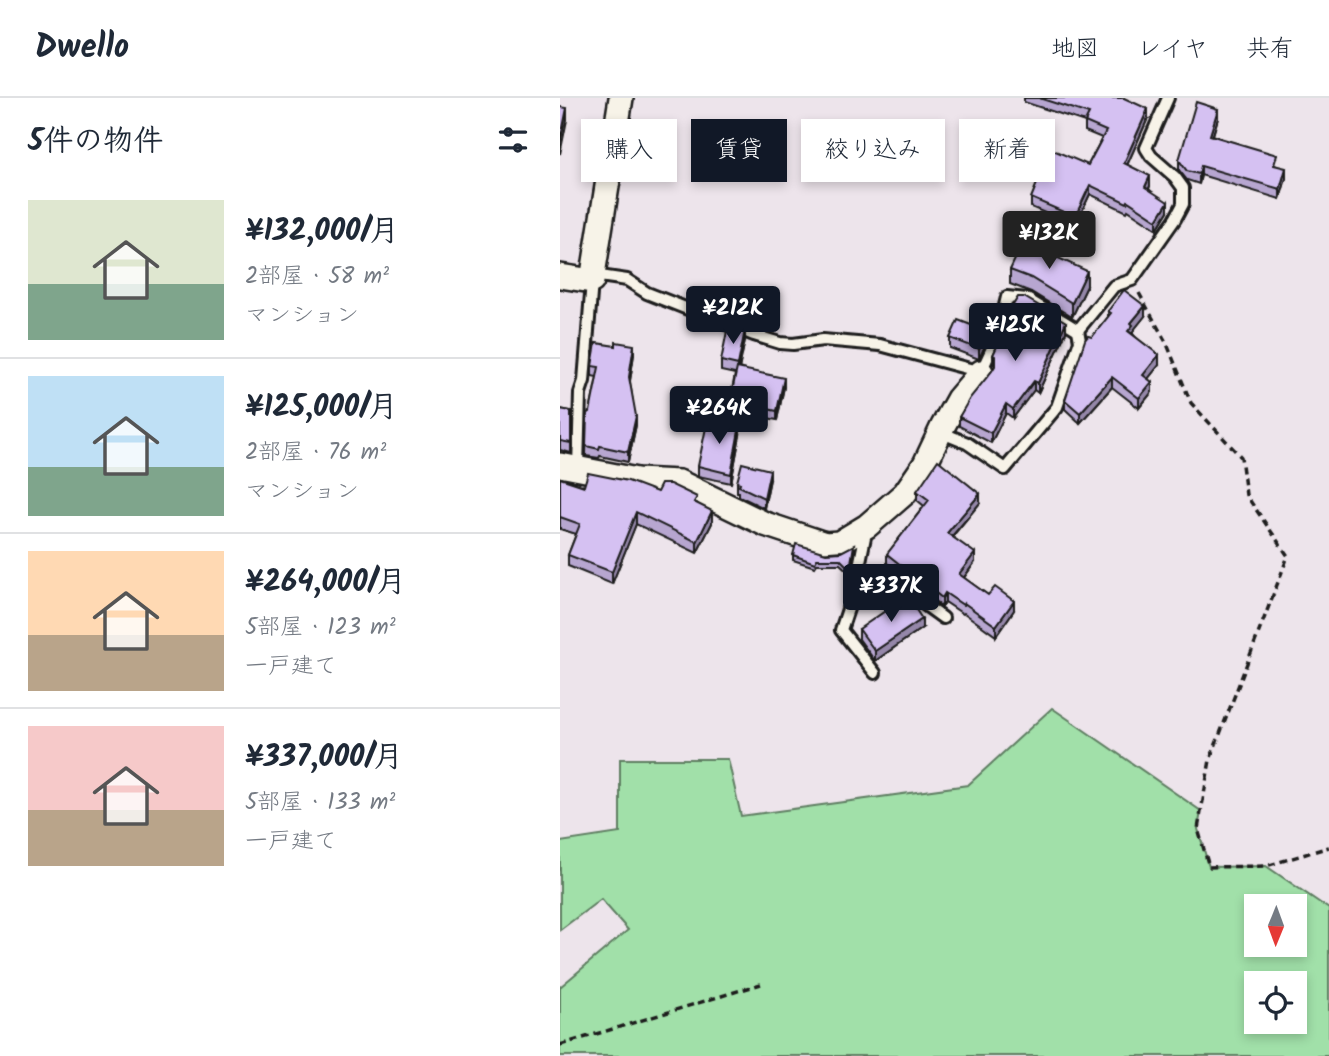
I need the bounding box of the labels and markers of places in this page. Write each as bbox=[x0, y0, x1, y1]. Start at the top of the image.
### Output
pin: ¥132K bbox=[1000, 212, 1098, 271]
pin: ¥212K bbox=[684, 286, 782, 346]
pin: ¥125K bbox=[966, 303, 1064, 363]
pin: ¥264K bbox=[670, 386, 768, 446]
pin: ¥337K bbox=[842, 564, 940, 624]

